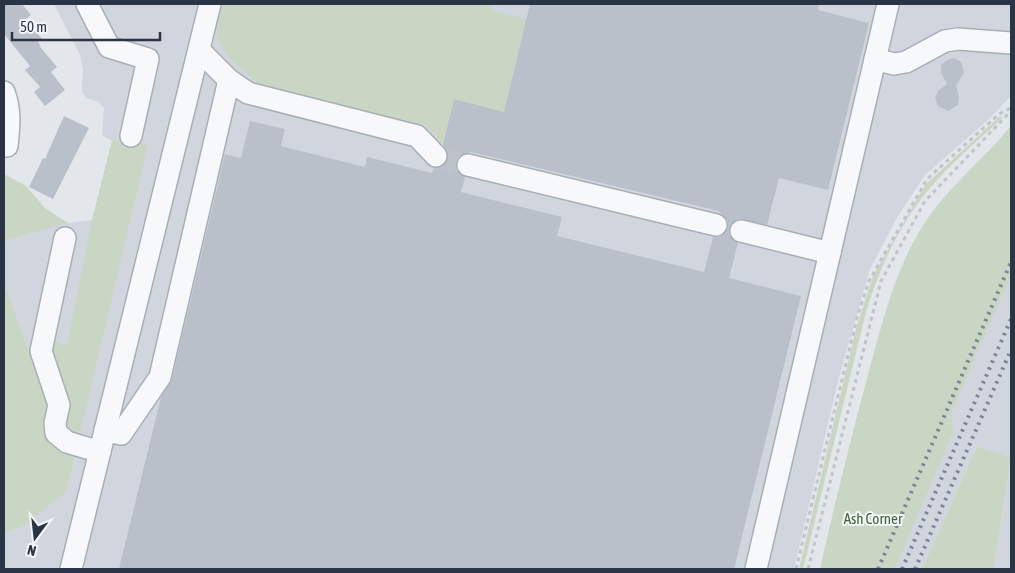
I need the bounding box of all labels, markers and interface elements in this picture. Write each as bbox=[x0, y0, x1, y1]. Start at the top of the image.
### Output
scale bar bbox=[12, 10, 160, 42]
text: 50 m bbox=[20, 18, 47, 35]
park label: Ash Corner bbox=[844, 510, 903, 527]
north arrow bbox=[10, 513, 60, 563]
text: N bbox=[26, 542, 38, 559]

